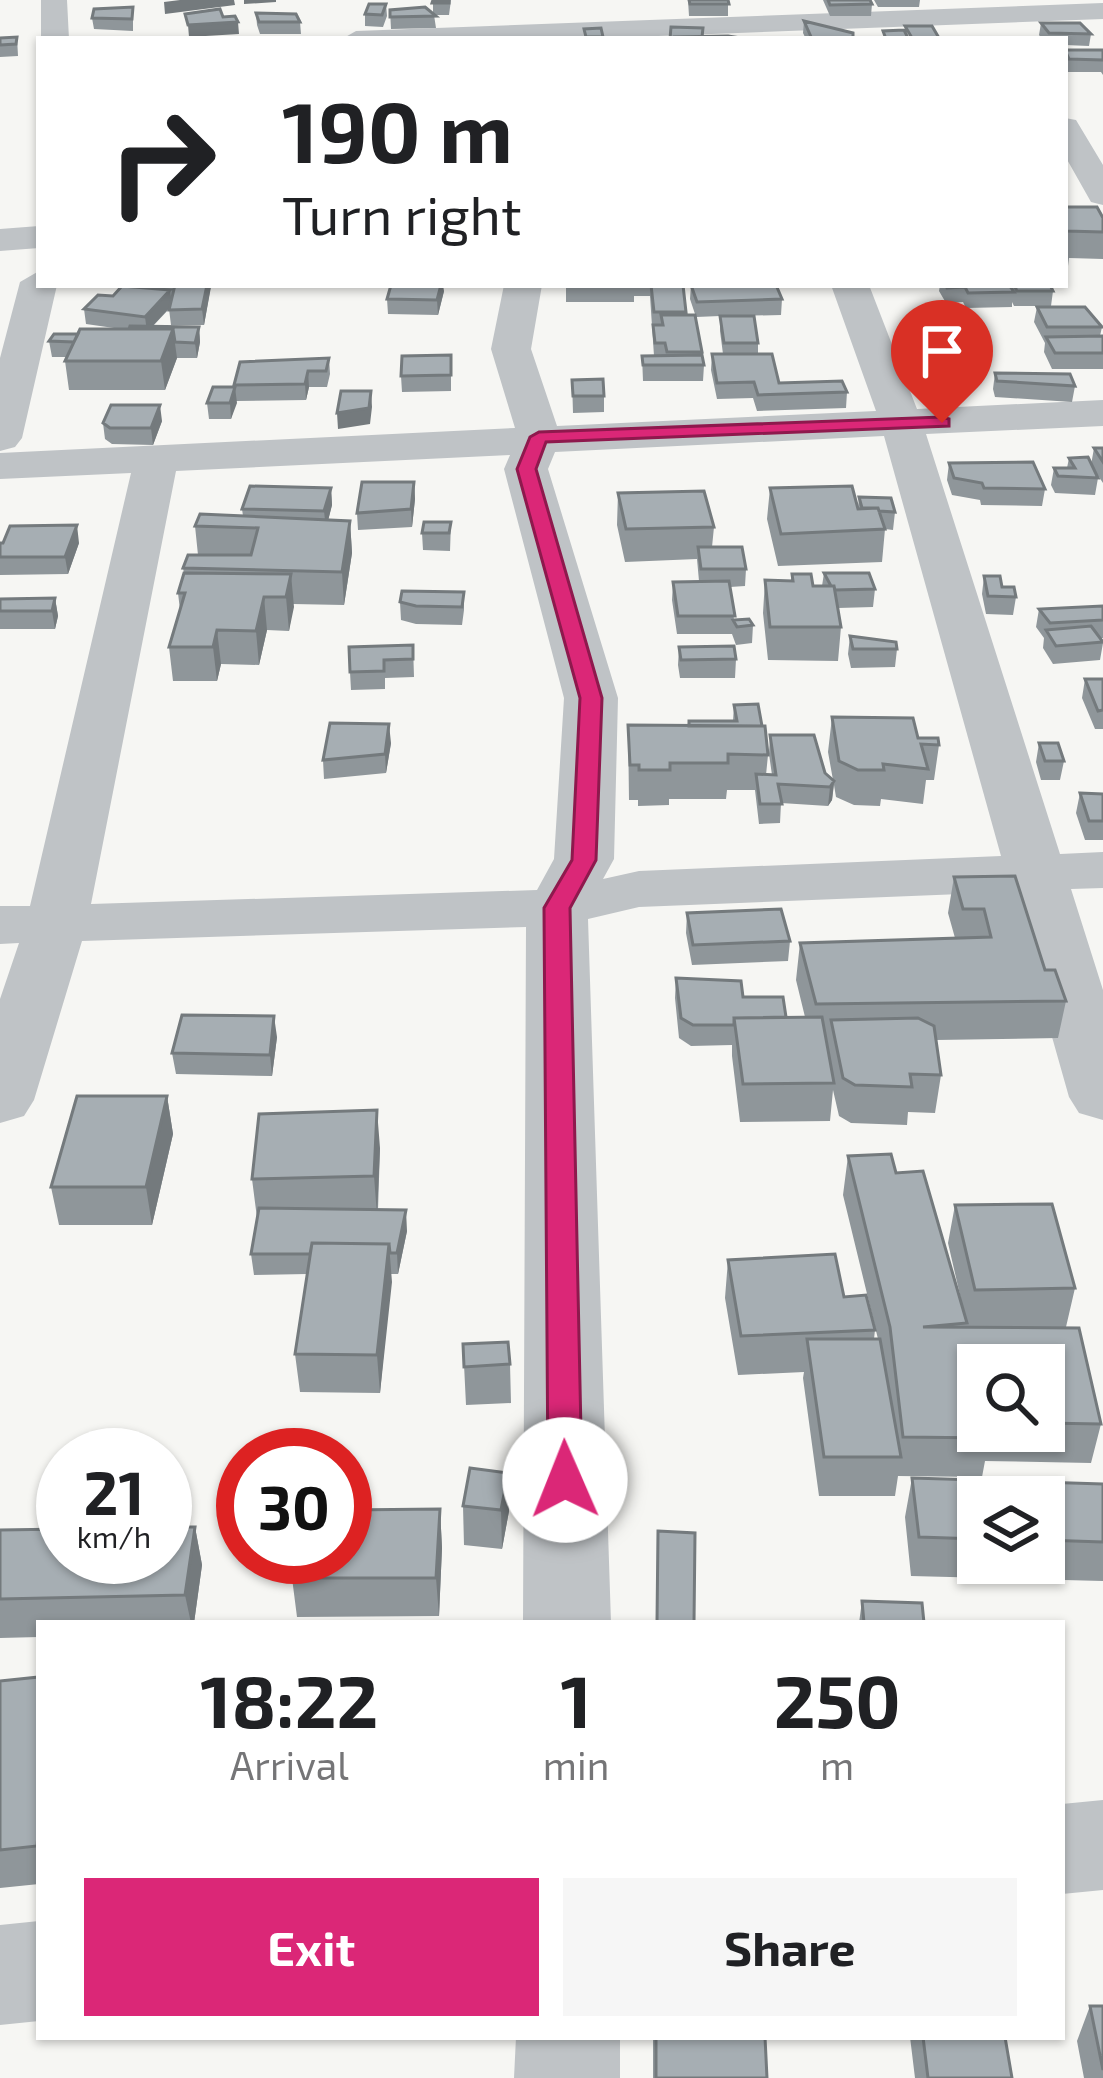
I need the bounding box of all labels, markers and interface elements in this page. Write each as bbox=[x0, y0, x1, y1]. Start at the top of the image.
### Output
text: 190 m bbox=[282, 79, 513, 180]
icon: right bbox=[84, 84, 240, 240]
text: Turn right bbox=[282, 181, 522, 246]
pin bbox=[891, 300, 993, 423]
icon: arrive bbox=[909, 318, 975, 384]
map controls bbox=[957, 1344, 1065, 1584]
button: search bbox=[957, 1344, 1065, 1452]
position arrow bbox=[502, 1417, 628, 1543]
speed limit sign: 30 bbox=[216, 1428, 372, 1584]
text: 21 bbox=[84, 1455, 144, 1527]
button: layers bbox=[957, 1476, 1065, 1584]
text: km/h bbox=[77, 1518, 151, 1554]
text: 18:22 bbox=[200, 1656, 378, 1742]
text: 1 bbox=[560, 1656, 592, 1742]
text: 250 bbox=[774, 1656, 901, 1742]
text: Arrival bbox=[230, 1741, 349, 1788]
text: min bbox=[543, 1741, 609, 1788]
text: m bbox=[820, 1741, 854, 1788]
button: Exit bbox=[84, 1878, 539, 2016]
button: Share bbox=[563, 1878, 1017, 2016]

